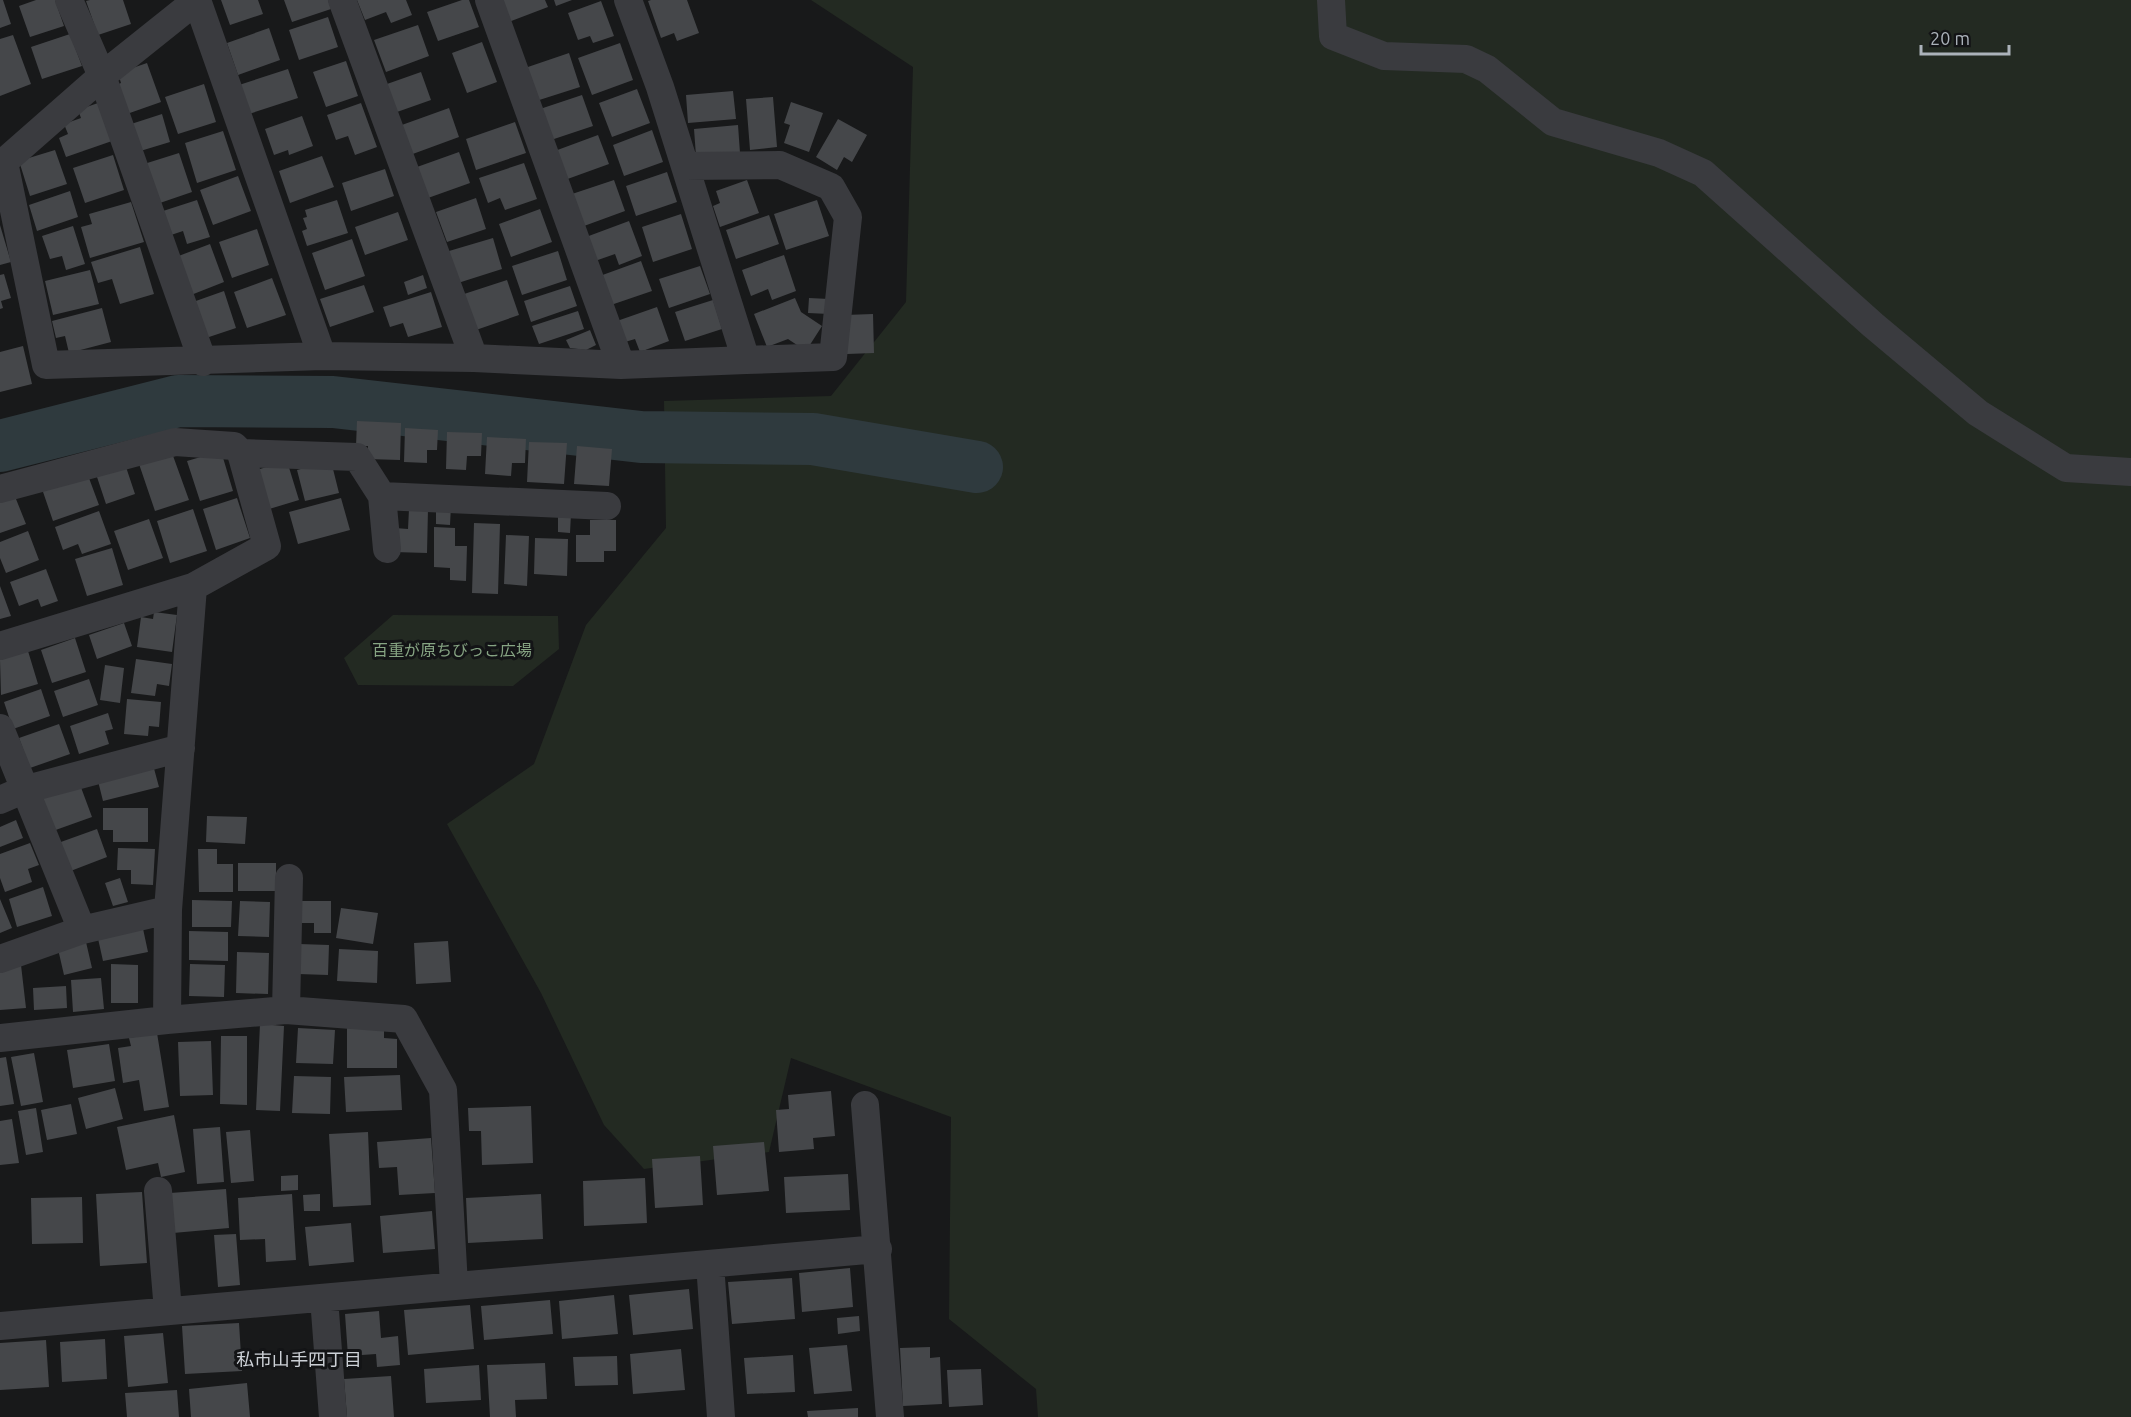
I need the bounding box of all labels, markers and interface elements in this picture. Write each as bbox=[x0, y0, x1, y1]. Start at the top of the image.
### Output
scale bar bbox=[1921, 18, 2010, 56]
text: 20 m bbox=[1930, 28, 1970, 48]
park label: 百重が原ちびっこ広場 bbox=[372, 641, 532, 659]
district label: 私市山手四丁目 bbox=[236, 1349, 362, 1369]

